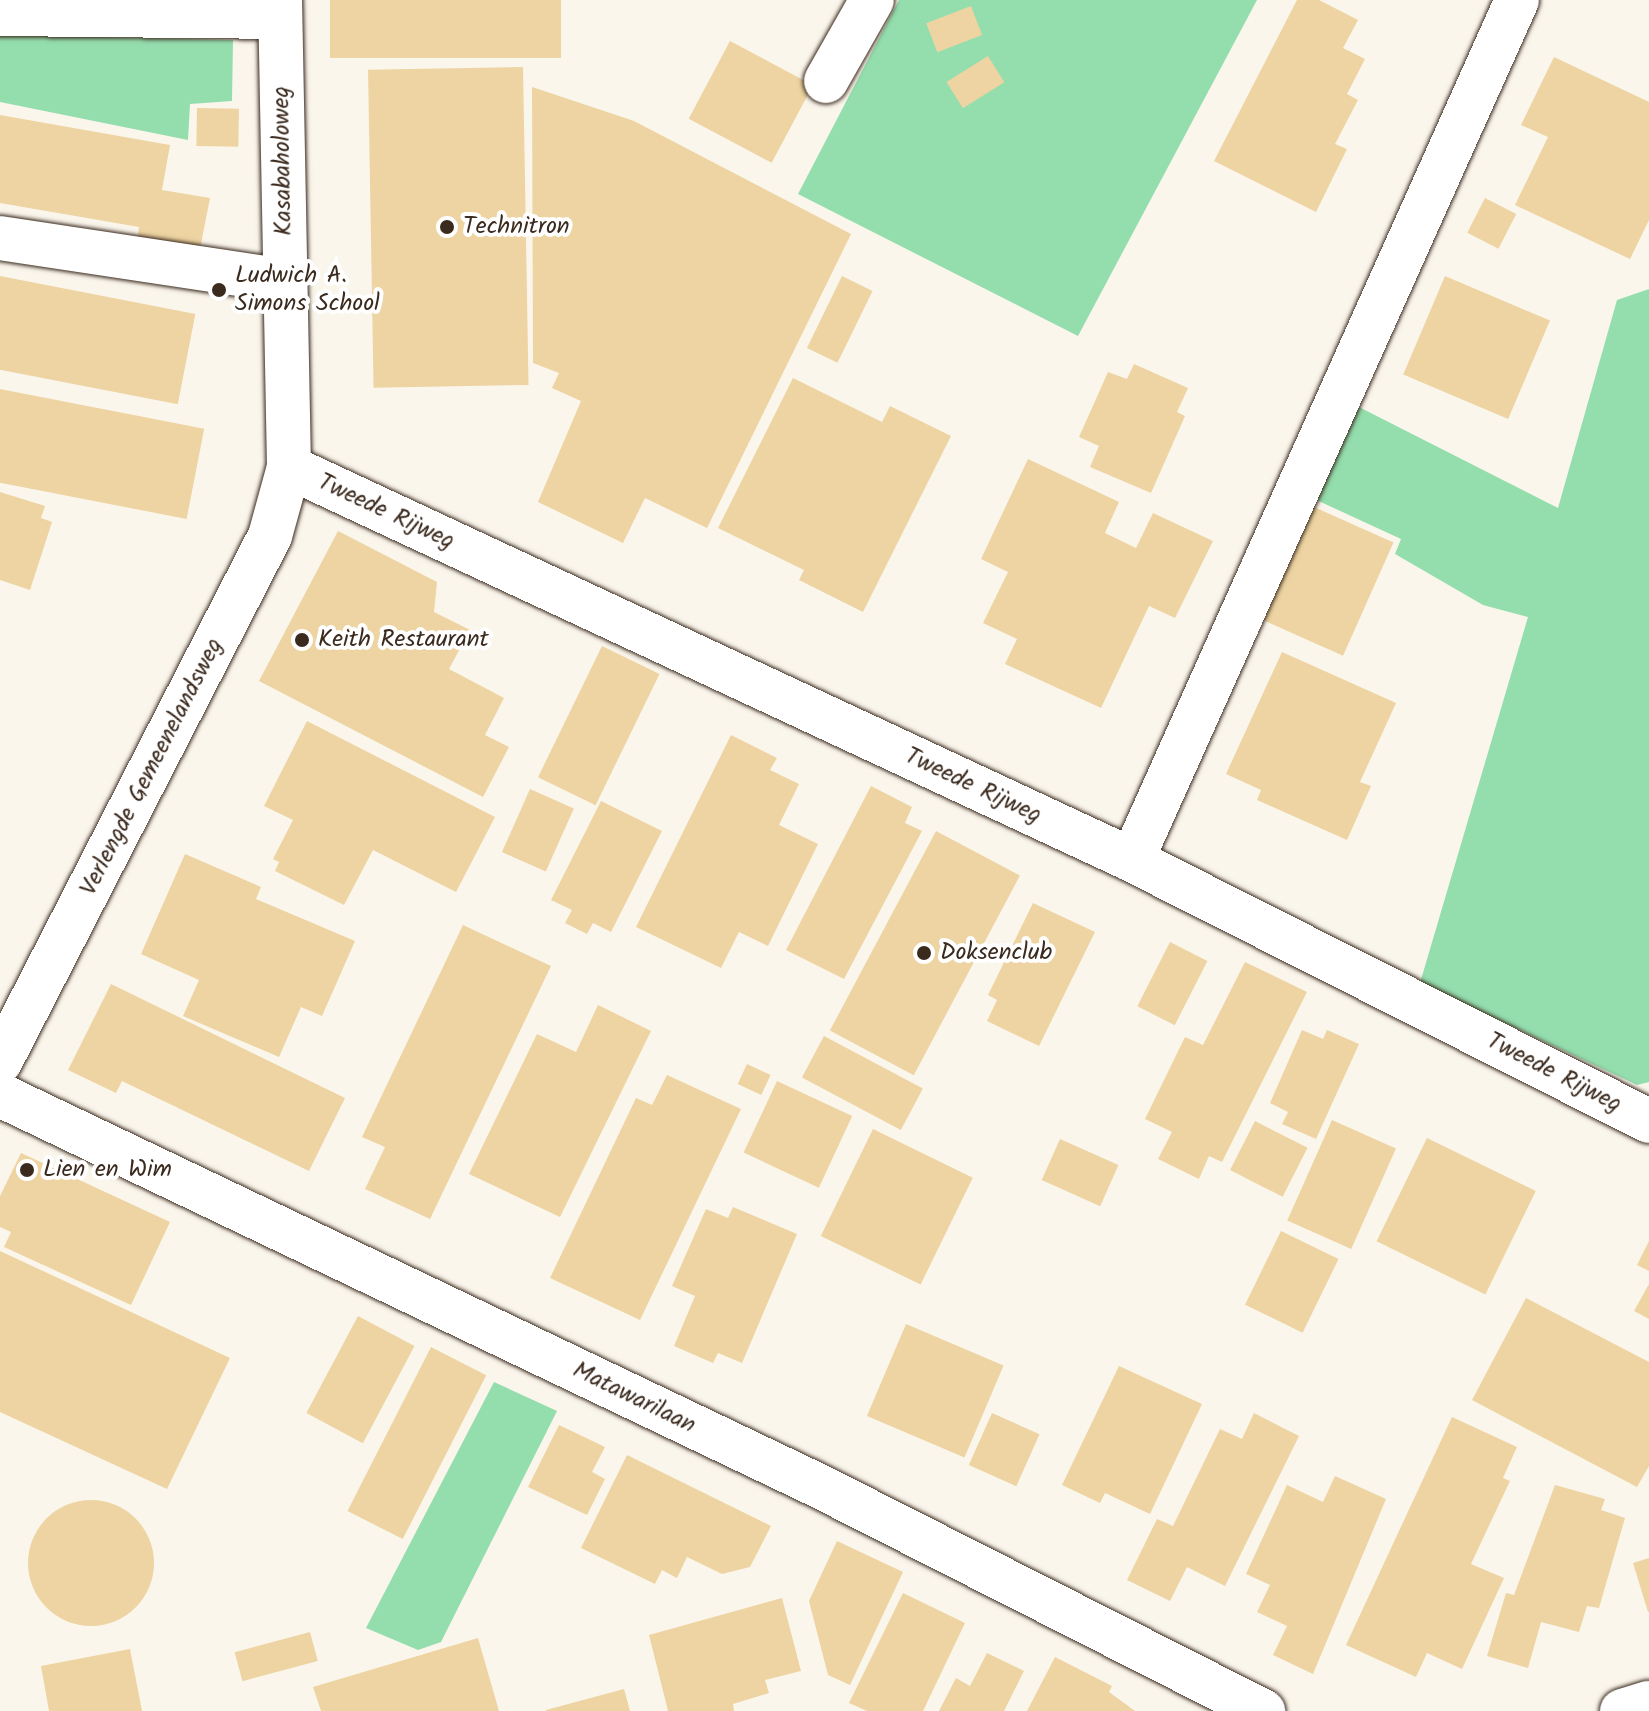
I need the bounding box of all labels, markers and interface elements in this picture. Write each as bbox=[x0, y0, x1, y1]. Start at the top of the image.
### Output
street label: Kasabaholoweg bbox=[267, 86, 299, 236]
place label: Technitron bbox=[463, 213, 570, 241]
marker: Technitron bbox=[438, 218, 456, 236]
place label: Ludwich A. Simons School bbox=[235, 262, 380, 318]
marker: Ludwich A. Simons School bbox=[210, 281, 228, 299]
street label: Tweede Rijweg bbox=[313, 468, 459, 556]
place label: Keith Restaurant bbox=[318, 626, 489, 654]
marker: Keith Restaurant bbox=[293, 631, 311, 649]
street label: Verlengde Gemeenelandsweg bbox=[74, 633, 230, 901]
street label: Tweede Rijweg bbox=[900, 742, 1046, 830]
place label: Doksenclub bbox=[940, 939, 1052, 967]
marker: Doksenclub bbox=[915, 944, 933, 962]
street label: Tweede Rijweg bbox=[1482, 1027, 1626, 1119]
place label: Lien en Wim bbox=[43, 1156, 172, 1184]
marker: Lien en Wim bbox=[18, 1161, 36, 1179]
street label: Matawarilaan bbox=[568, 1356, 700, 1440]

